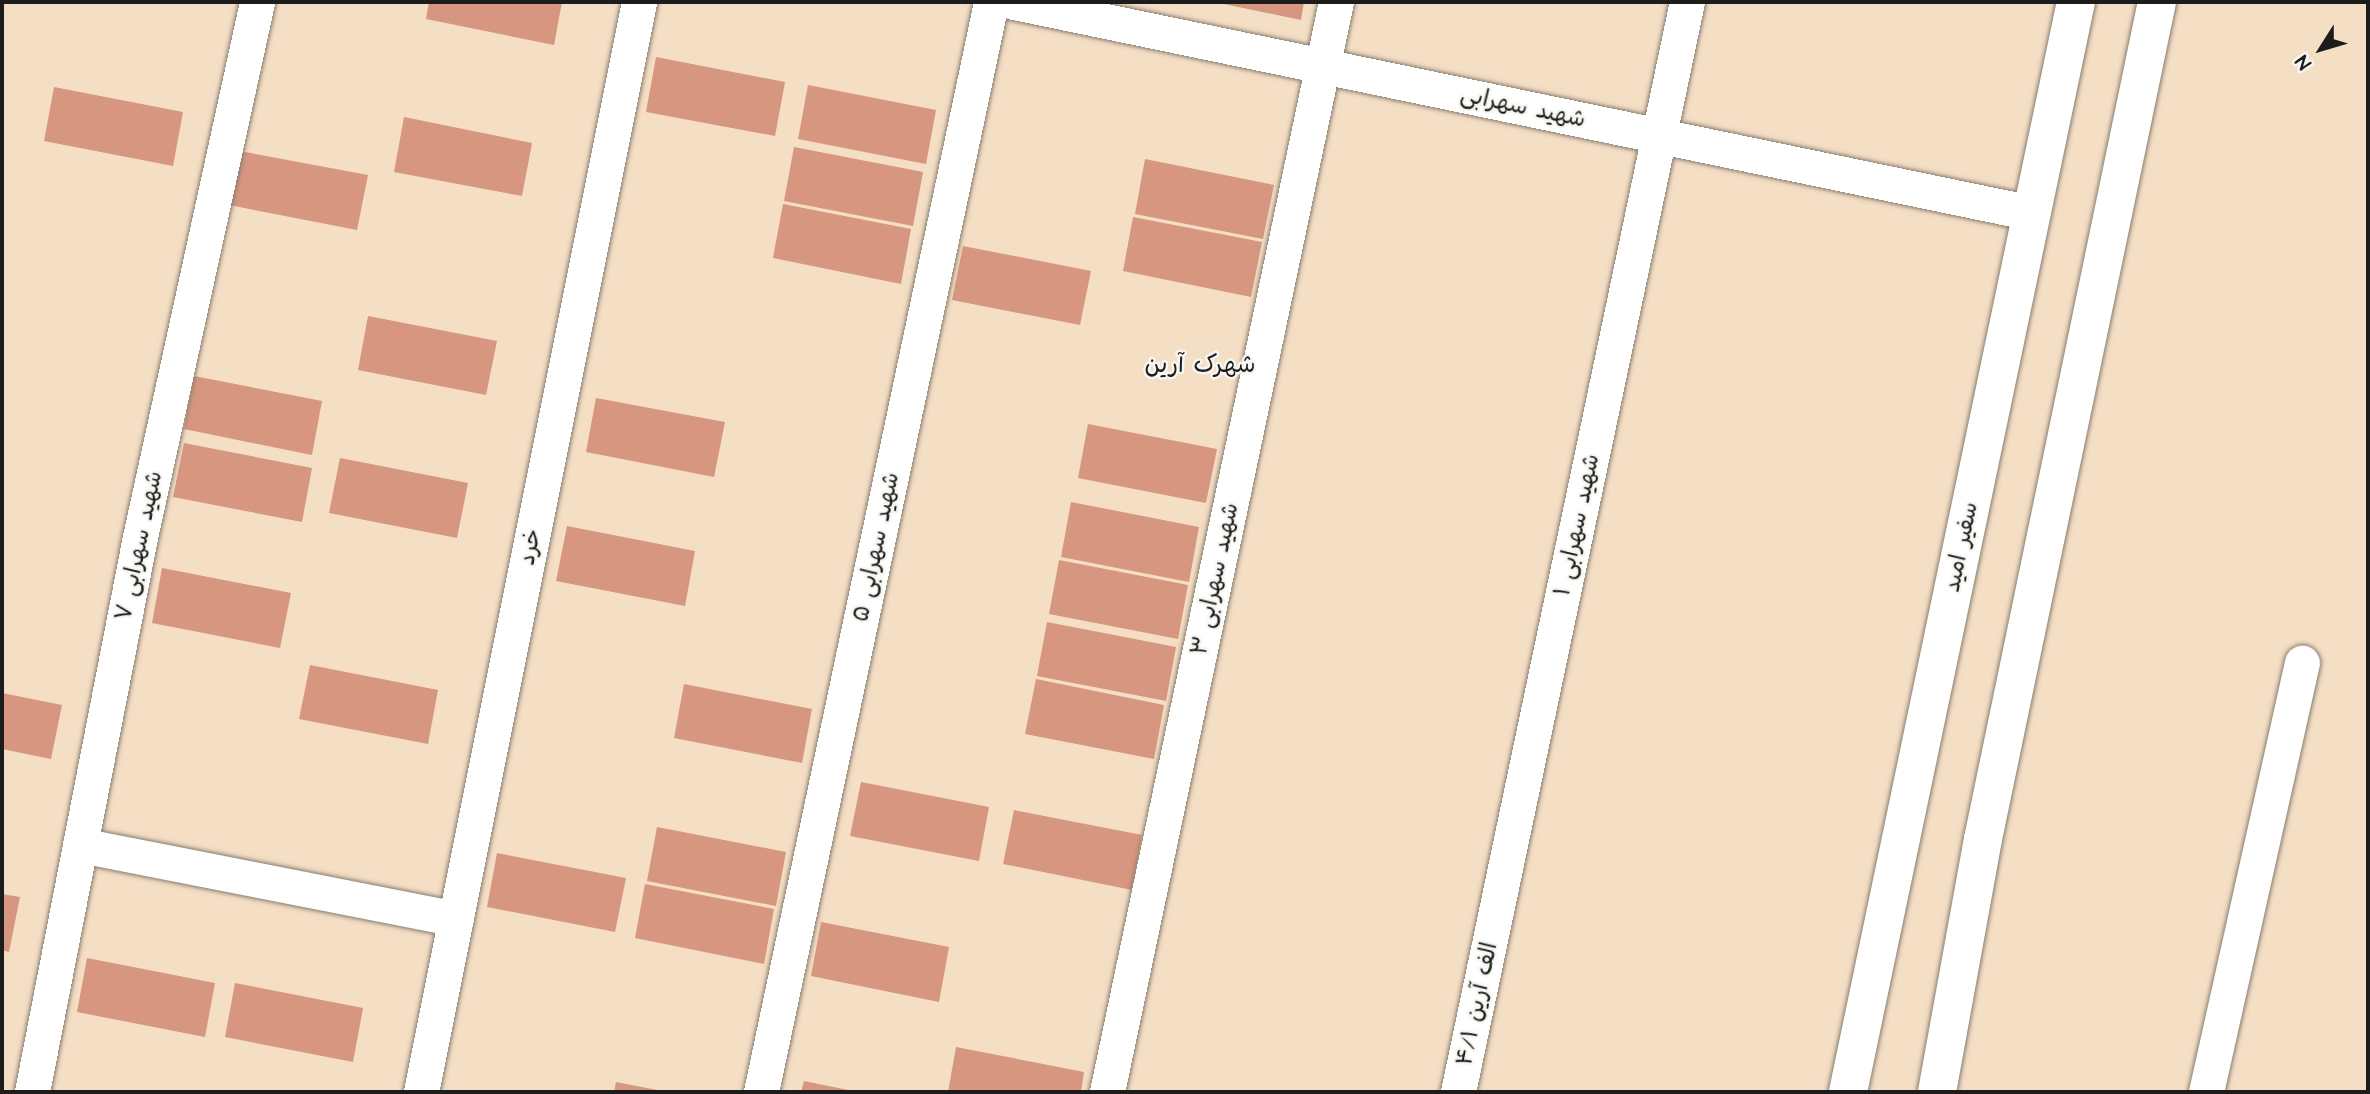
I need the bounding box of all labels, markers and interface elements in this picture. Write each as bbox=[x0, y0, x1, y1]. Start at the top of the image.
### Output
north arrow bbox=[2286, 14, 2356, 84]
text: N bbox=[2289, 49, 2318, 75]
street label: شهید سهرابی bbox=[1458, 80, 1588, 134]
district label: شهرک آرین bbox=[1144, 352, 1256, 380]
street label: شهید سهرابی ۱ bbox=[1548, 451, 1606, 599]
street label: شهید سهرابی ۷ bbox=[110, 469, 168, 623]
street label: شهید سهرابی ۵ bbox=[847, 470, 905, 624]
street label: شهید سهرابی ۳ bbox=[1185, 500, 1245, 658]
street label: سفیر امید bbox=[1938, 500, 1984, 594]
street label: خرد bbox=[513, 526, 547, 568]
street label: ۴/۱ الف آرین bbox=[1450, 940, 1504, 1068]

